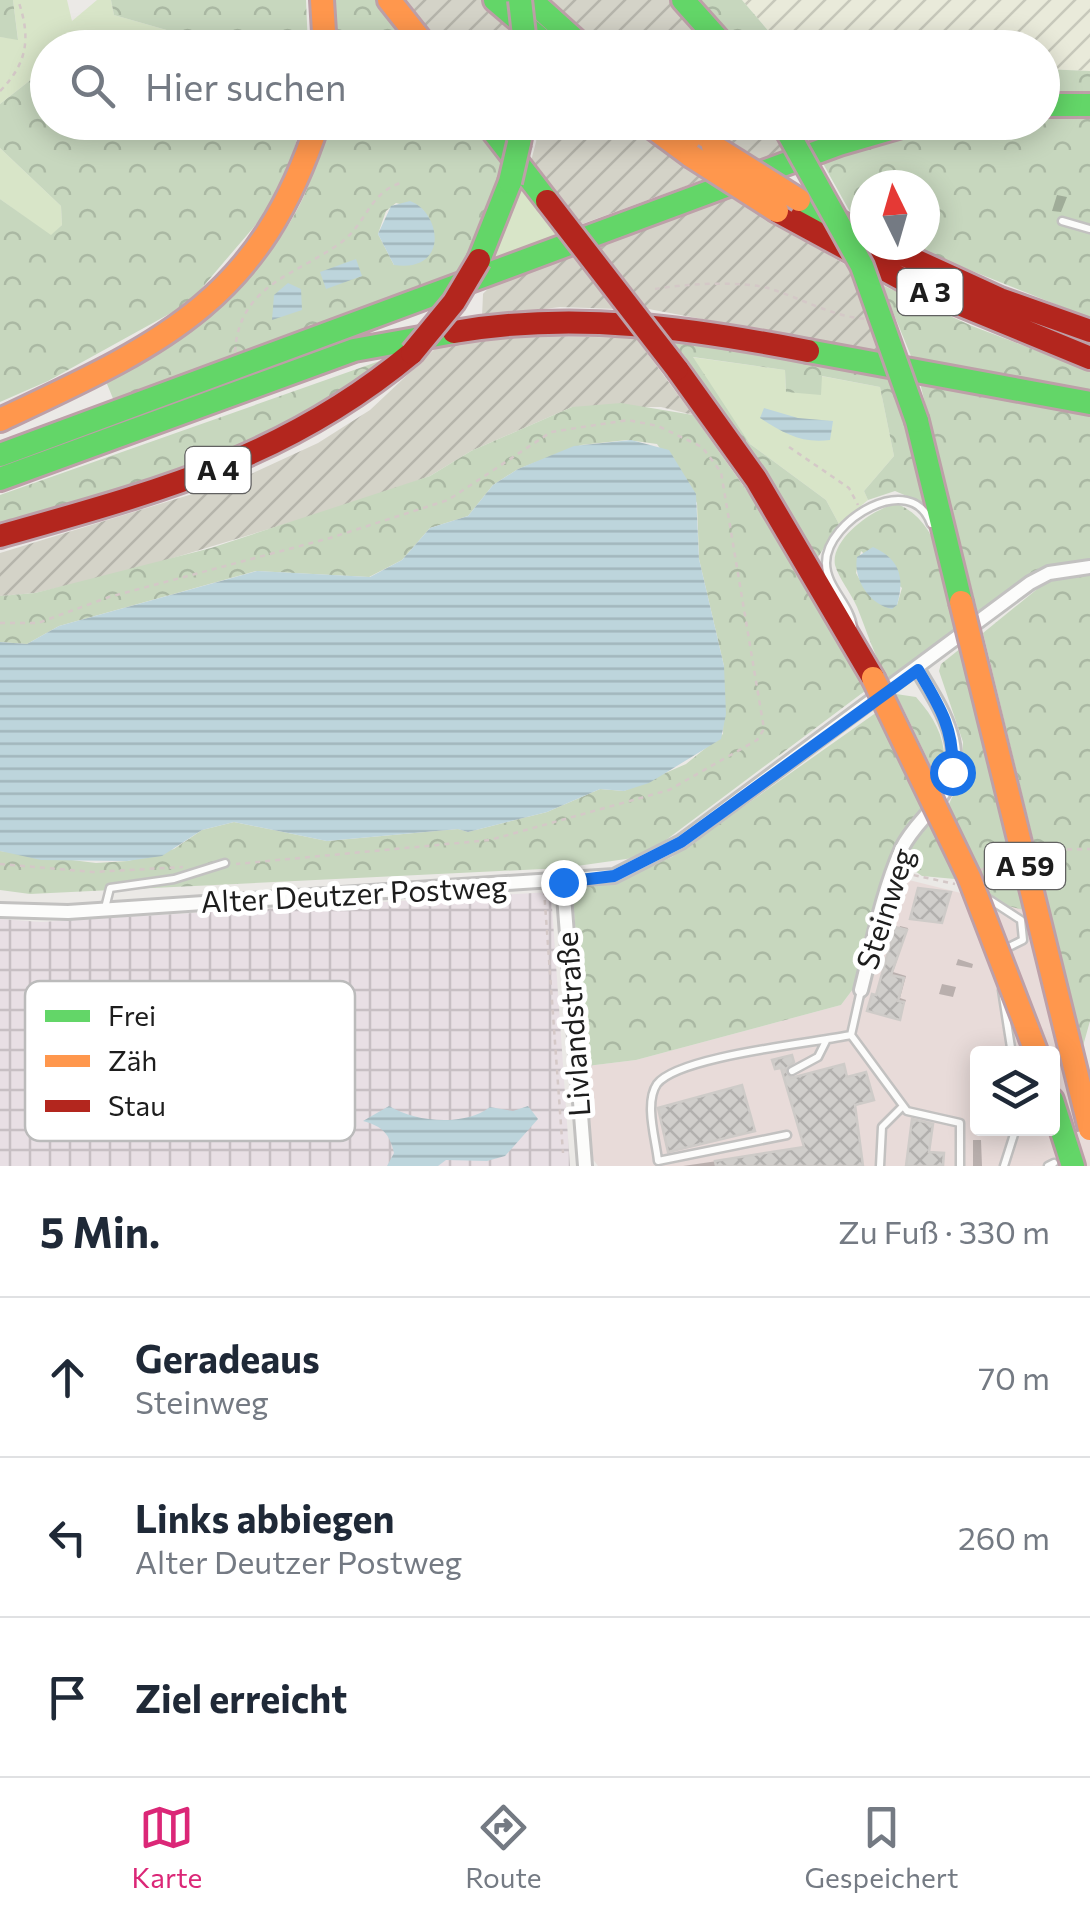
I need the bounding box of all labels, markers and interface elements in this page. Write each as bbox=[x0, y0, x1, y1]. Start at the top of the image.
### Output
search box bbox=[30, 30, 1060, 140]
icon: search bbox=[65, 58, 120, 113]
text: Hier suchen bbox=[145, 62, 347, 109]
north arrow bbox=[850, 170, 940, 260]
road number: A 3 bbox=[898, 269, 962, 315]
road number: A 4 bbox=[186, 447, 250, 493]
route start bbox=[930, 750, 976, 796]
street label: Steinweg bbox=[847, 843, 921, 974]
road number: A 59 bbox=[985, 843, 1065, 889]
route end bbox=[541, 860, 587, 906]
street label: Alter Deutzer Postweg bbox=[200, 866, 508, 919]
street label: Livlandstraße bbox=[547, 930, 596, 1118]
legend bbox=[25, 981, 355, 1141]
text: Frei bbox=[108, 998, 156, 1032]
text: Zäh bbox=[108, 1043, 157, 1077]
map controls bbox=[970, 1046, 1060, 1136]
button: layers bbox=[970, 1046, 1060, 1136]
text: Stau bbox=[108, 1088, 166, 1122]
text: 5 Min. bbox=[40, 1205, 160, 1257]
text: Zu Fuß · 330 m bbox=[838, 1211, 1050, 1251]
text: Geradeaus bbox=[135, 1334, 320, 1381]
icon: ahead bbox=[40, 1350, 95, 1405]
text: 70 m bbox=[978, 1357, 1050, 1397]
text: Steinweg bbox=[135, 1381, 269, 1421]
text: Links abbiegen bbox=[135, 1494, 395, 1541]
icon: left bbox=[40, 1510, 95, 1565]
text: 260 m bbox=[958, 1517, 1050, 1557]
text: Alter Deutzer Postweg bbox=[135, 1541, 462, 1581]
icon: arrive bbox=[40, 1670, 95, 1725]
text: Ziel erreicht bbox=[135, 1674, 347, 1721]
tab: Karte bbox=[132, 1800, 202, 1894]
tab: Route bbox=[465, 1800, 542, 1894]
tab: Gespeichert bbox=[805, 1800, 958, 1894]

